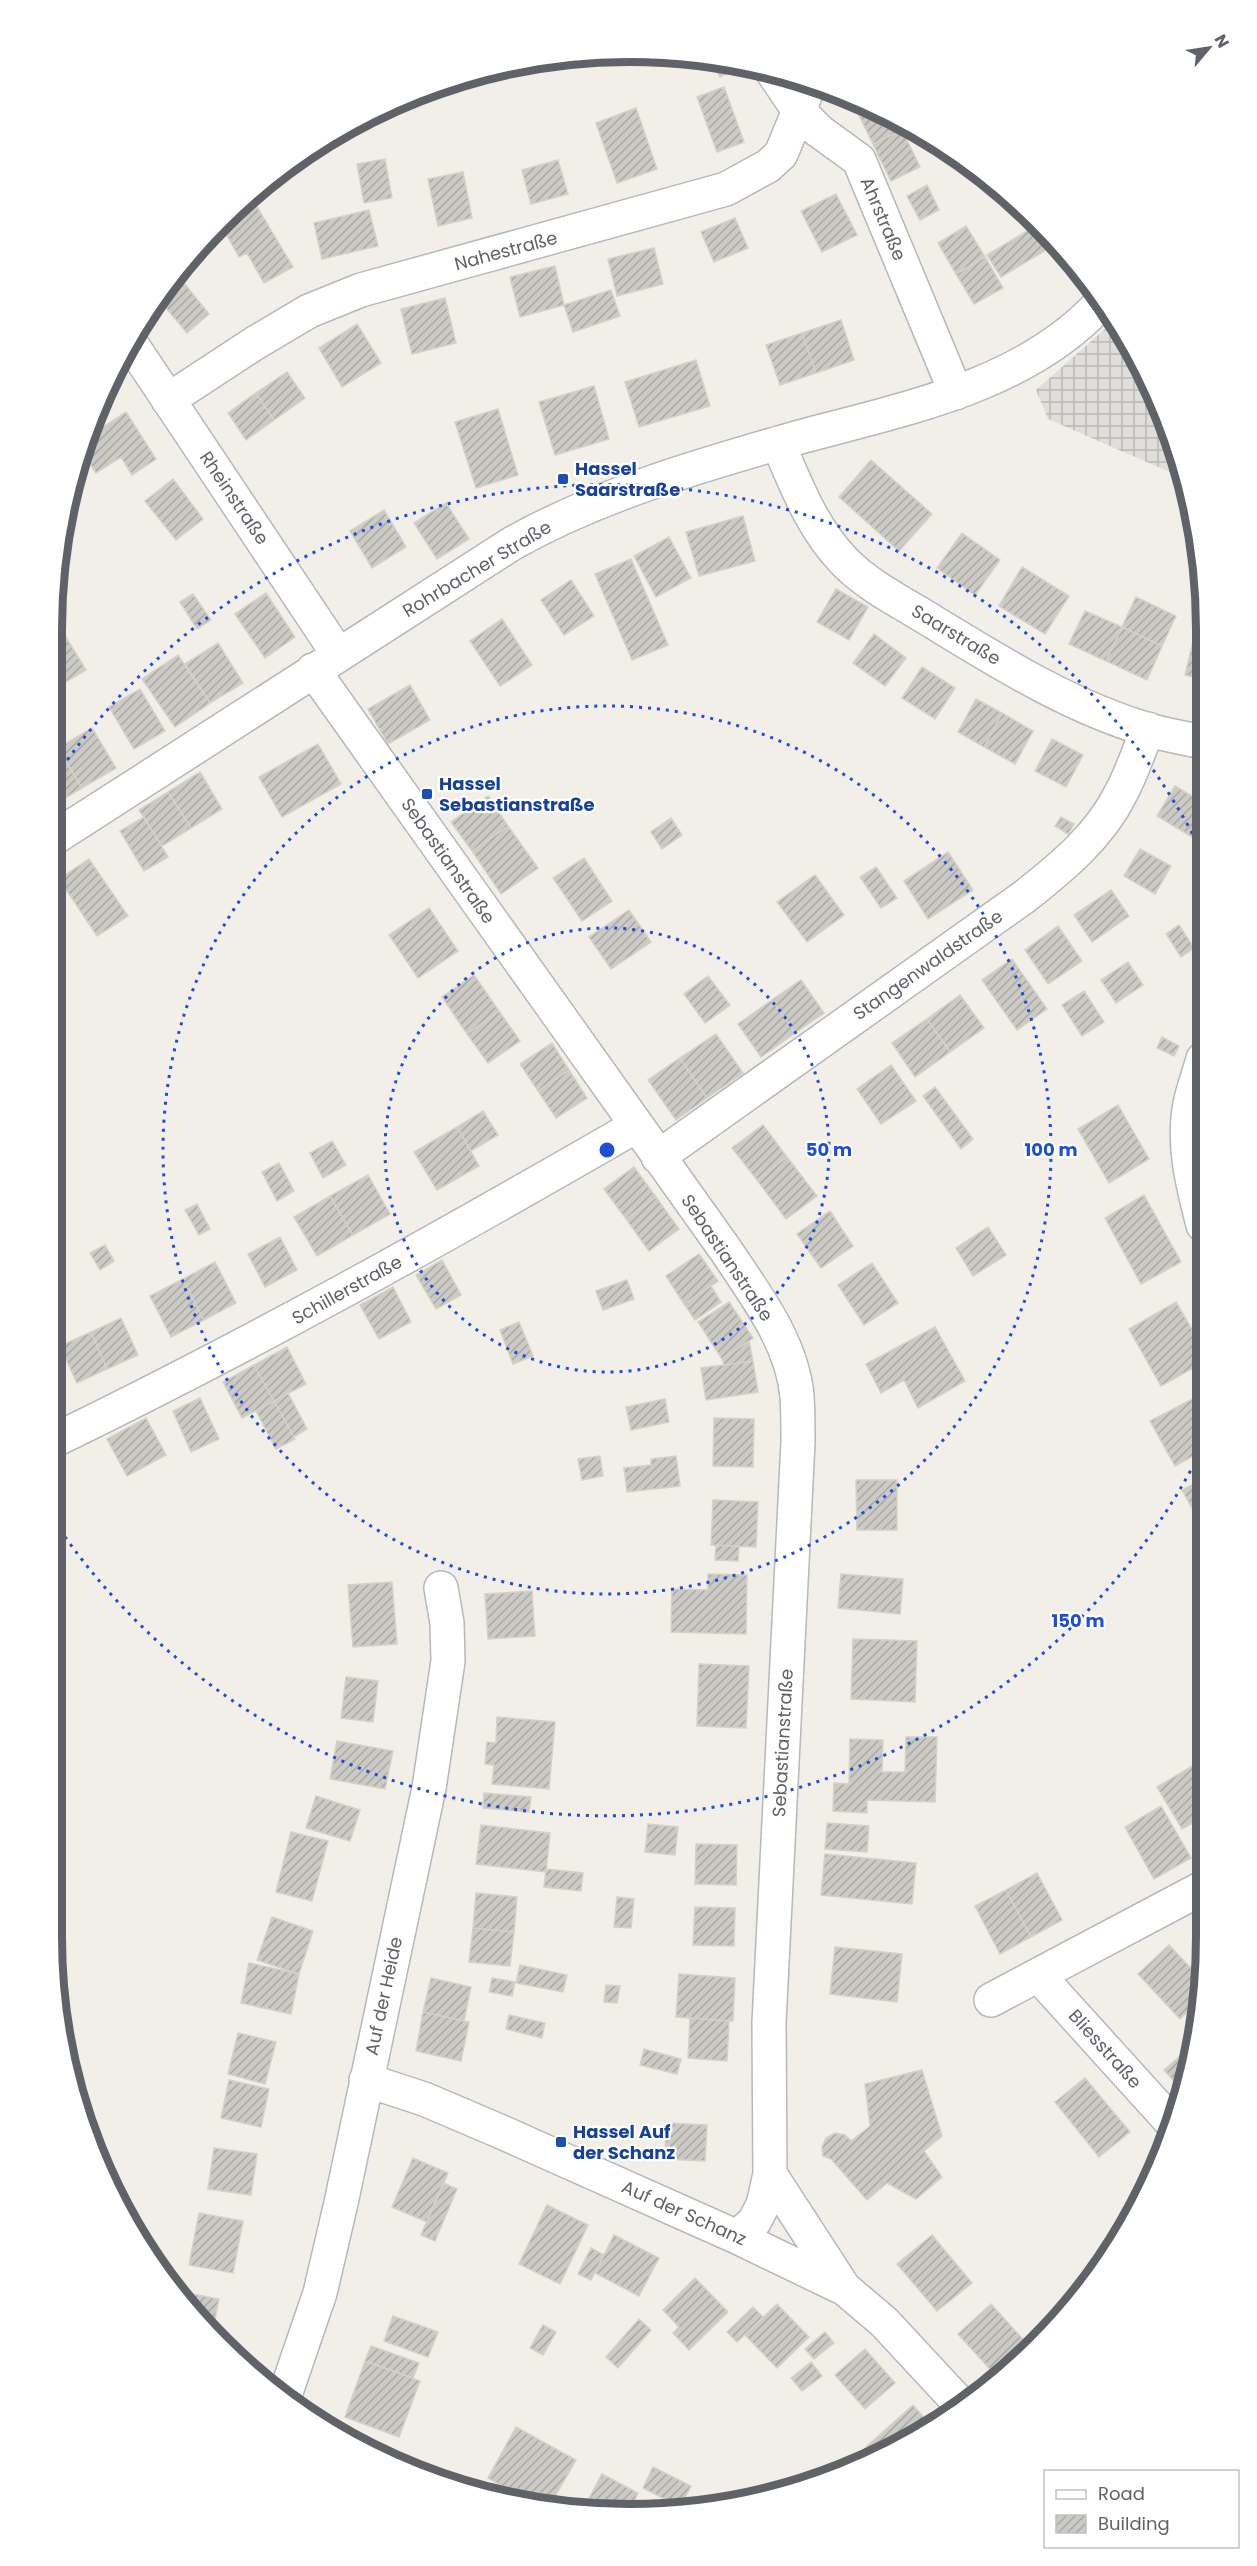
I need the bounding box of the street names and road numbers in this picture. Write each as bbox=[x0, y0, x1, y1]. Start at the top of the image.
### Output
street label: Ahrstraße bbox=[855, 173, 912, 264]
street label: Nahestraße bbox=[452, 225, 560, 276]
street label: Rheinstraße bbox=[194, 446, 275, 549]
street label: Rohrbacher Straße bbox=[398, 514, 556, 623]
street label: Saarstraße bbox=[907, 598, 1006, 671]
street label: Sebastianstraße bbox=[396, 793, 501, 929]
street label: Stangenwaldstraße bbox=[848, 903, 1008, 1026]
street label: Sebastianstraße bbox=[676, 1189, 779, 1326]
street label: Schillerstraße bbox=[287, 1249, 406, 1330]
street label: Sebastianstraße bbox=[766, 1668, 799, 1818]
street label: Auf der Heide bbox=[359, 1934, 408, 2057]
street label: Bliesstraße bbox=[1063, 2004, 1148, 2094]
street label: Auf der Schanz bbox=[618, 2174, 751, 2251]

